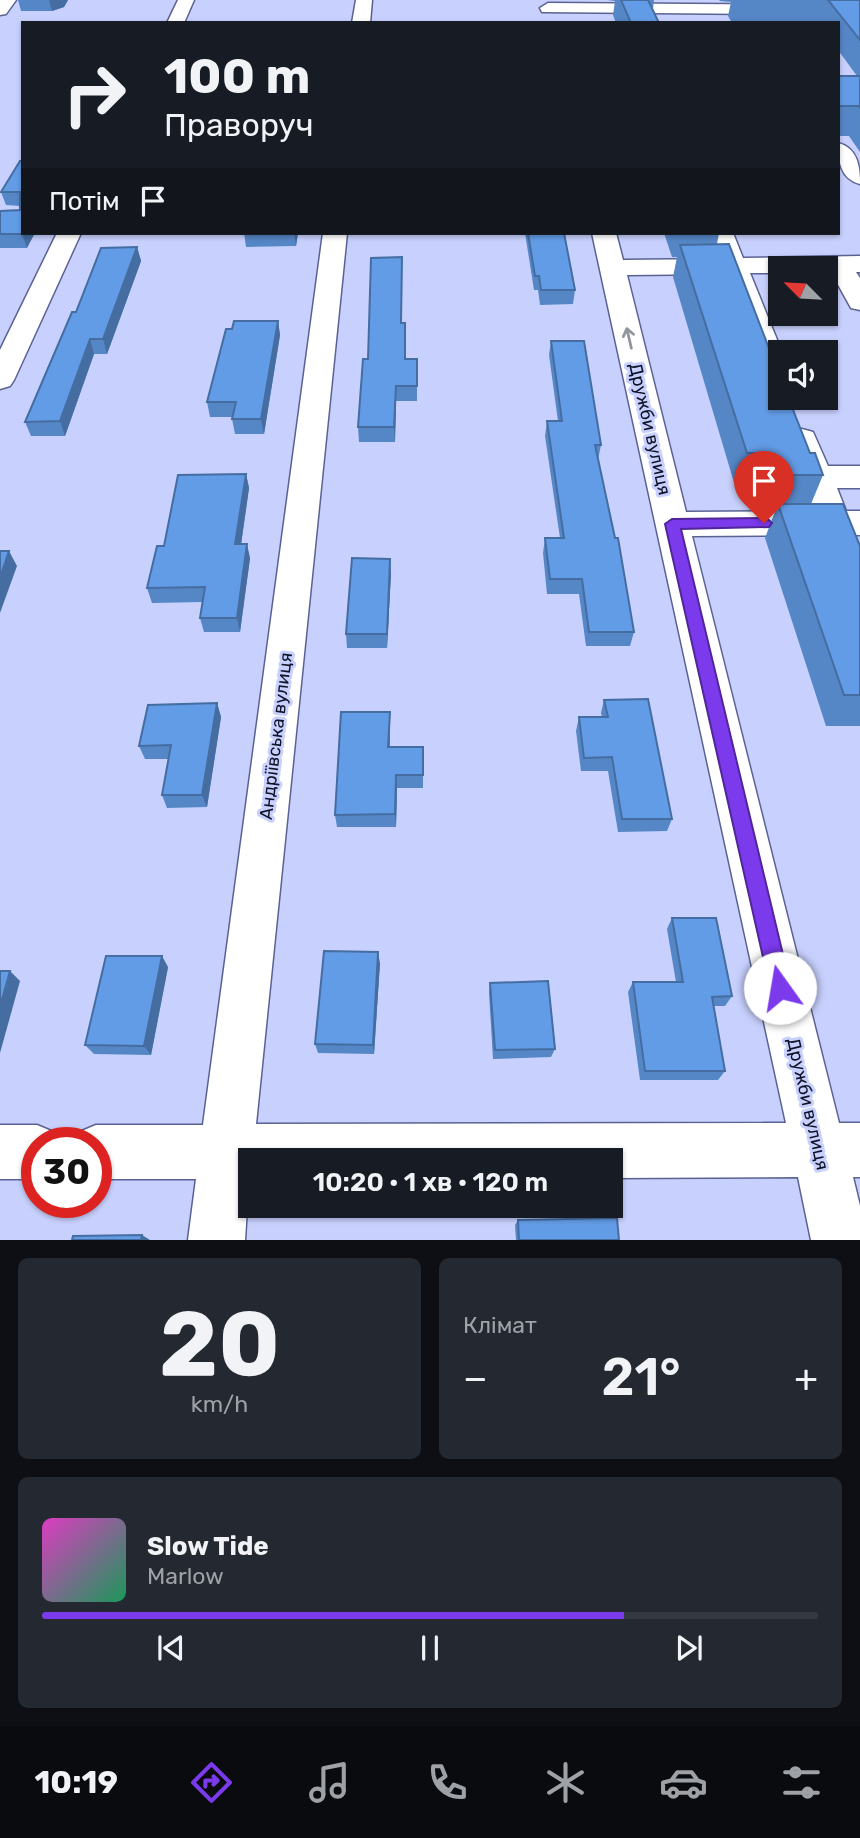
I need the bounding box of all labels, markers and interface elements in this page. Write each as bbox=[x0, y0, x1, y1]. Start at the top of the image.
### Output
text: 100 m bbox=[164, 47, 310, 105]
icon: right bbox=[49, 49, 140, 140]
text: Праворуч bbox=[164, 106, 313, 144]
icon: arrive bbox=[134, 182, 172, 220]
text: Потім bbox=[49, 186, 120, 217]
north arrow bbox=[768, 256, 838, 326]
map controls bbox=[768, 256, 838, 410]
one-way arrow bbox=[622, 327, 635, 350]
button: sound bbox=[768, 340, 838, 410]
street label: Дружби вулиця bbox=[624, 361, 676, 497]
pin bbox=[734, 451, 794, 523]
icon: arrive bbox=[745, 462, 783, 500]
street label: Андріївська вулиця bbox=[255, 651, 297, 821]
position arrow bbox=[743, 951, 817, 1025]
street label: Дружби вулиця bbox=[782, 1036, 834, 1172]
speed limit sign: 30 bbox=[21, 1127, 112, 1218]
text: 10:20 · 1 хв · 120 m bbox=[313, 1167, 548, 1198]
text: 20 bbox=[159, 1290, 280, 1398]
text: Клімат bbox=[463, 1311, 537, 1339]
text: 21° bbox=[602, 1346, 680, 1408]
text: − bbox=[463, 1355, 488, 1401]
text: + bbox=[794, 1355, 818, 1401]
text: km/h bbox=[191, 1390, 248, 1418]
text: Slow Tide bbox=[147, 1531, 269, 1562]
text: Marlow bbox=[147, 1562, 224, 1590]
icon: previous bbox=[152, 1629, 190, 1667]
icon: pause bbox=[411, 1629, 449, 1667]
icon: next bbox=[670, 1629, 708, 1667]
icon: directions bbox=[187, 1758, 236, 1807]
icon: music bbox=[305, 1758, 354, 1807]
icon: phone bbox=[423, 1758, 472, 1807]
icon: climate bbox=[541, 1758, 590, 1807]
icon: car bbox=[659, 1758, 708, 1807]
icon: filters bbox=[777, 1758, 826, 1807]
text: 10:19 bbox=[34, 1763, 118, 1801]

